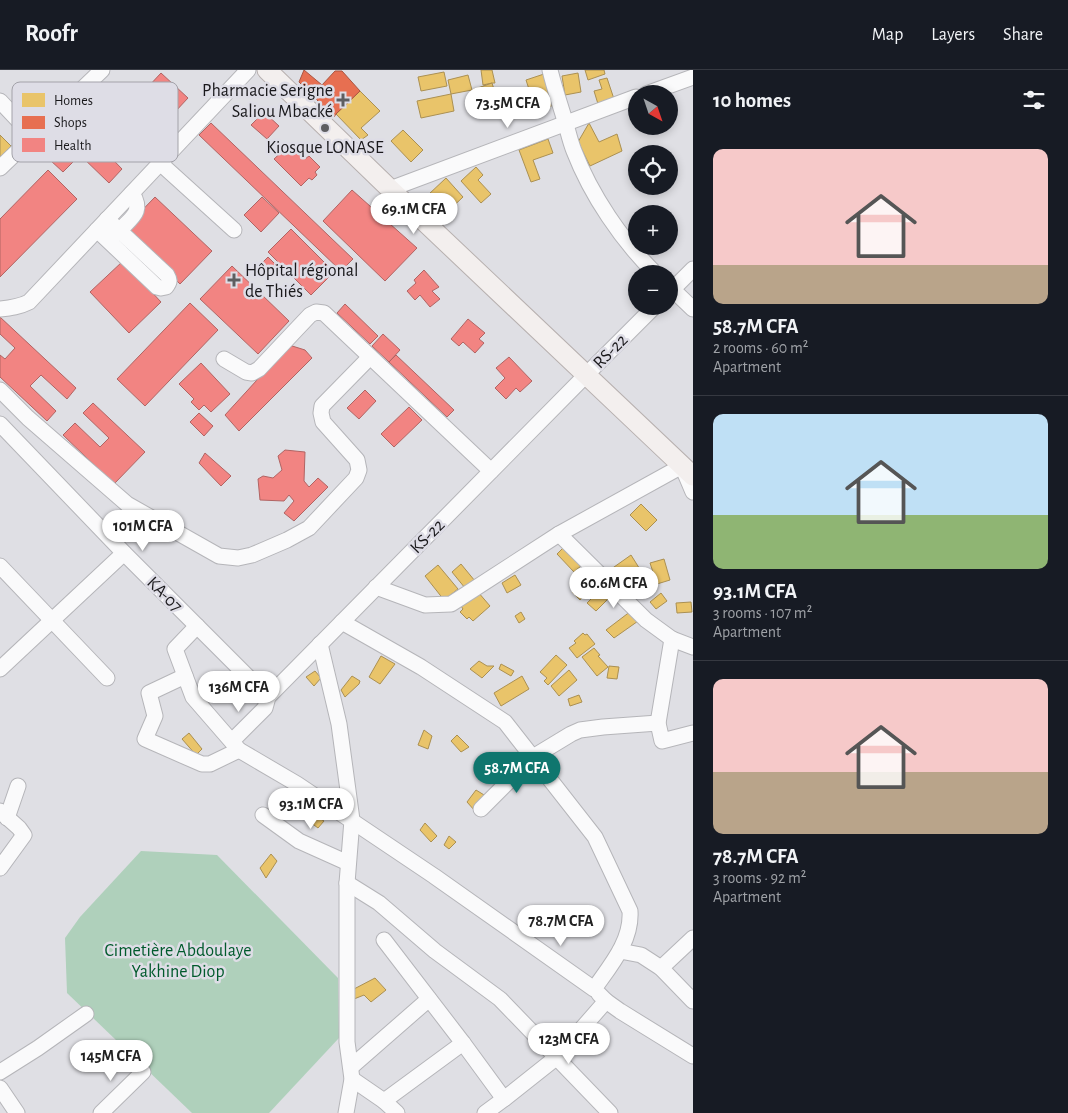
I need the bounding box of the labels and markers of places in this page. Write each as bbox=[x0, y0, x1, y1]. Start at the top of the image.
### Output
place label: Pharmacie Serigne Saliou Mbacké bbox=[202, 82, 333, 121]
pin: 73.5M CFA bbox=[451, 87, 565, 129]
marker: Pharmacie Serigne Saliou Mbacké bbox=[337, 94, 349, 106]
marker: Kiosque LONASE bbox=[319, 122, 331, 134]
place label: Kiosque LONASE bbox=[266, 139, 384, 157]
pin: 69.1M CFA bbox=[357, 192, 471, 235]
place label: Hôpital régional de Thiés bbox=[245, 262, 359, 301]
marker: Hôpital régional de Thiés bbox=[227, 273, 241, 287]
pin: 101M CFA bbox=[91, 510, 195, 552]
pin: 60.6M CFA bbox=[557, 566, 671, 609]
pin: 136M CFA bbox=[187, 670, 291, 713]
pin: 58.7M CFA bbox=[460, 752, 574, 794]
pin: 93.1M CFA bbox=[254, 788, 368, 830]
pin: 78.7M CFA bbox=[504, 904, 618, 947]
pin: 123M CFA bbox=[517, 1022, 621, 1065]
pin: 145M CFA bbox=[59, 1040, 163, 1082]

